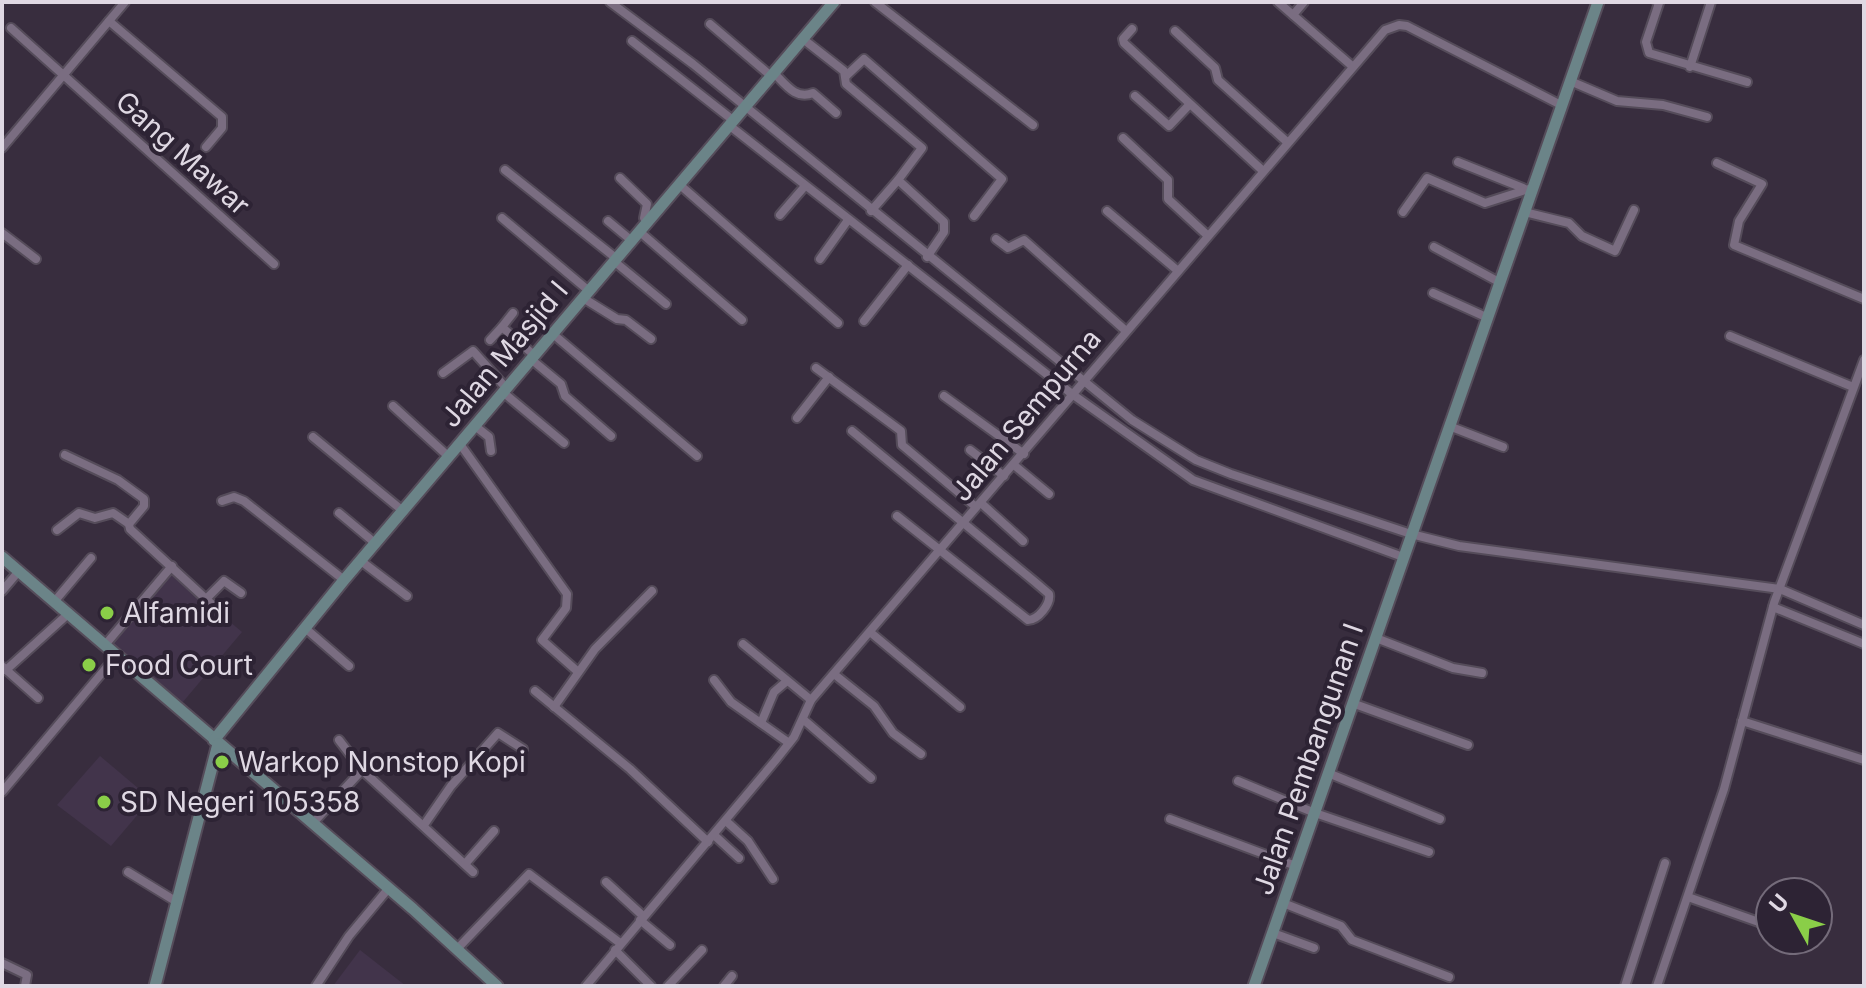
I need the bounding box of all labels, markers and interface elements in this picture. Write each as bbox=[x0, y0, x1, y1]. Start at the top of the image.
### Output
street label: Gang Mawar bbox=[109, 84, 257, 222]
street label: Jalan Masjid I bbox=[433, 274, 575, 434]
street label: Jalan Sempurna bbox=[944, 322, 1108, 508]
place label: Alfamidi bbox=[123, 596, 230, 630]
marker: Alfamidi bbox=[98, 604, 116, 622]
street label: Jalan Pembangunan I bbox=[1246, 619, 1370, 899]
place label: Food Court bbox=[105, 648, 253, 682]
marker: Food Court bbox=[80, 656, 98, 674]
place label: Warkop Nonstop Kopi bbox=[238, 745, 526, 779]
marker: Warkop Nonstop Kopi bbox=[213, 753, 231, 771]
place label: SD Negeri 105358 bbox=[120, 785, 360, 819]
marker: SD Negeri 105358 bbox=[95, 793, 113, 811]
north arrow bbox=[1754, 876, 1834, 956]
text: U bbox=[1764, 889, 1794, 918]

